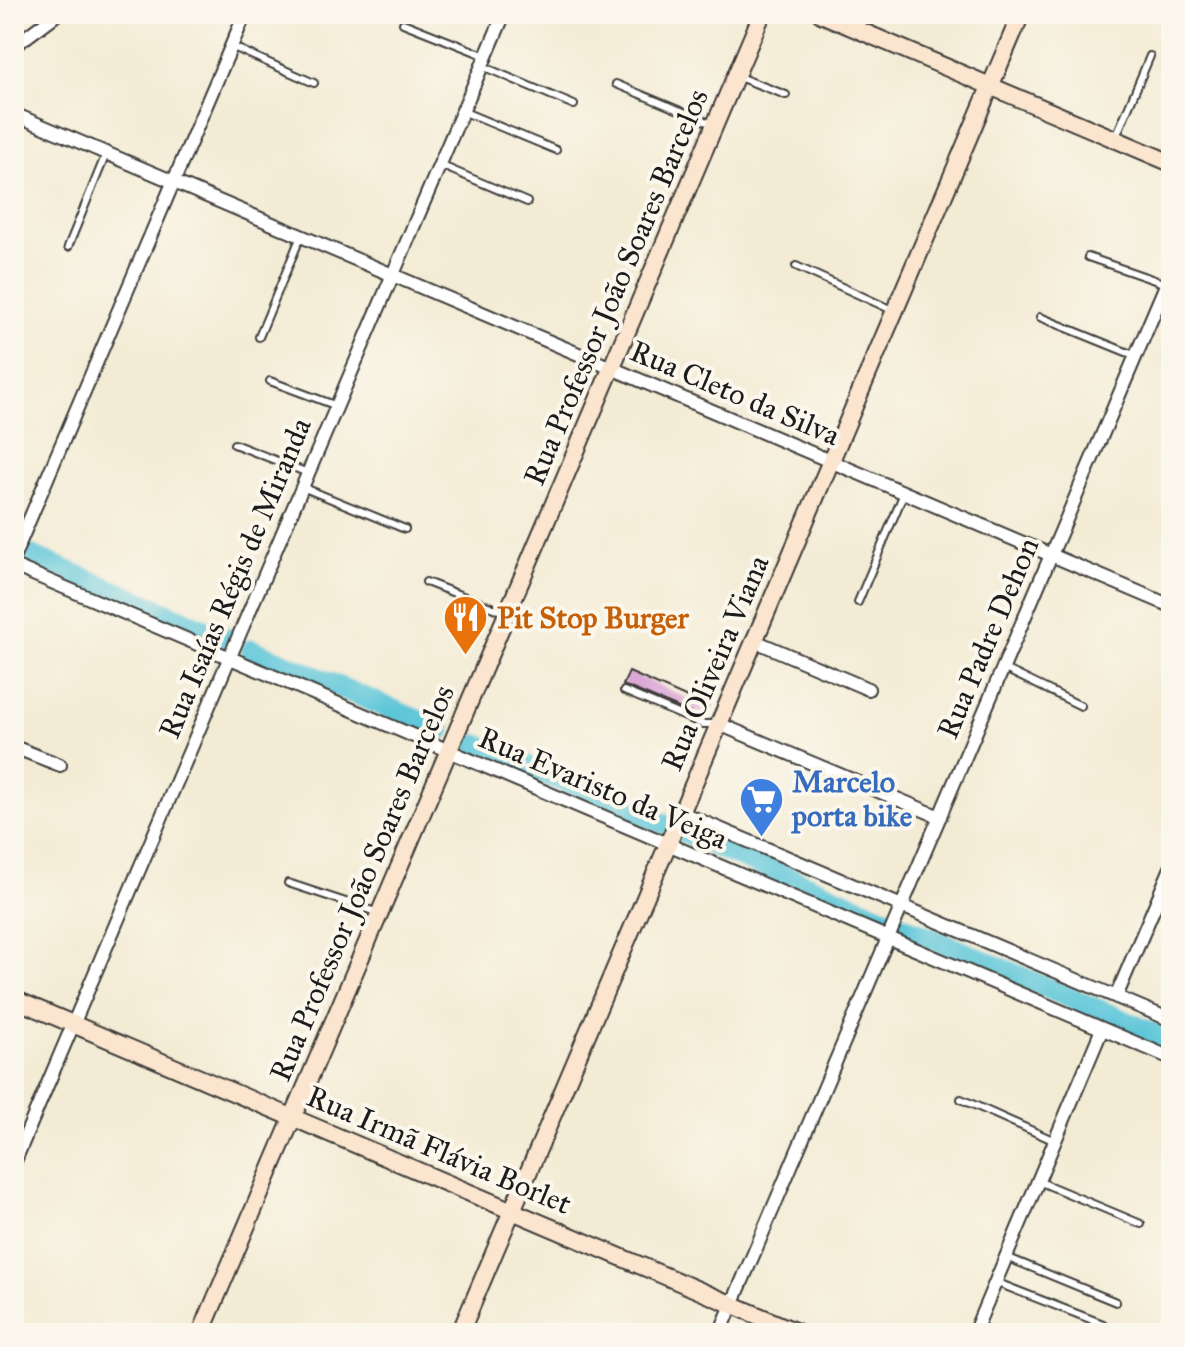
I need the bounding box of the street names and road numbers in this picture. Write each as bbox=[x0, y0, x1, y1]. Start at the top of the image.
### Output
street label: Rua Professor João Soares Barcelos bbox=[516, 83, 716, 491]
street label: Rua Cleto da Silva bbox=[625, 333, 845, 453]
street label: Rua Isaías Régis de Miranda bbox=[151, 412, 319, 744]
street label: Rua Padre Dehon bbox=[930, 532, 1046, 744]
street label: Rua Oliveira Viana bbox=[653, 549, 777, 776]
street label: Rua Professor João Soares Barcelos bbox=[262, 679, 462, 1087]
street label: Rua Evaristo da Veiga bbox=[473, 719, 733, 857]
street label: Rua Irmã Flávia Borlet bbox=[301, 1078, 577, 1222]

